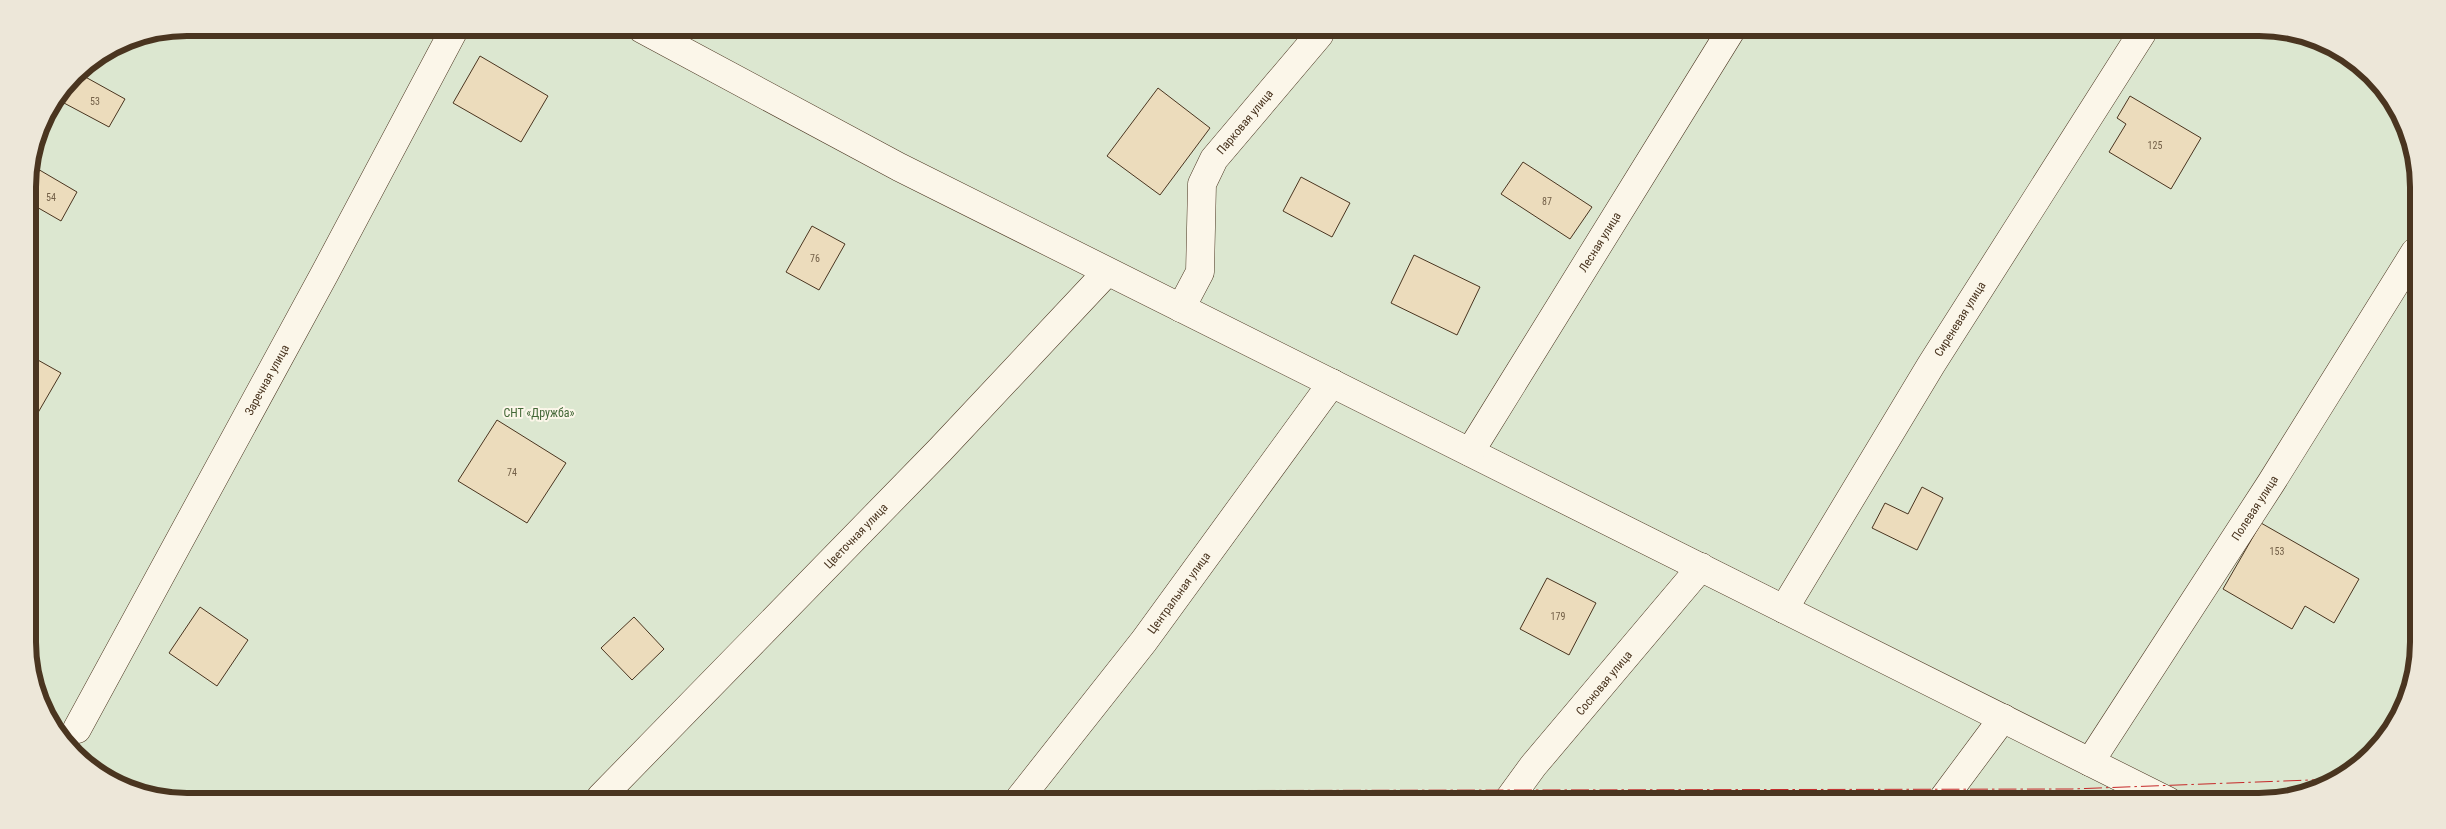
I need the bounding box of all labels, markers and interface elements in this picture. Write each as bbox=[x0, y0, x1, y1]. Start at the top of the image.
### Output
street label: Парковая улица bbox=[1214, 87, 1276, 157]
house number: 53 bbox=[90, 96, 100, 107]
house number: 125 bbox=[2148, 140, 2162, 151]
house number: 54 bbox=[46, 192, 56, 203]
house number: 87 bbox=[1542, 196, 1552, 207]
street label: Лесная улица bbox=[1576, 209, 1624, 275]
house number: 76 bbox=[810, 253, 820, 264]
street label: Сиреневая улица bbox=[1931, 279, 1989, 359]
street label: Заречная улица bbox=[242, 342, 292, 418]
park label: СНТ «Дружба» bbox=[503, 406, 575, 420]
house number: 74 bbox=[507, 467, 517, 478]
street label: Полевая улица bbox=[2229, 473, 2281, 543]
street label: Цветочная улица bbox=[821, 500, 891, 572]
house number: 153 bbox=[2270, 546, 2284, 557]
street label: Центральная улица bbox=[1145, 549, 1213, 637]
house number: 179 bbox=[1551, 611, 1565, 622]
street label: Сосновая улица bbox=[1573, 648, 1635, 718]

